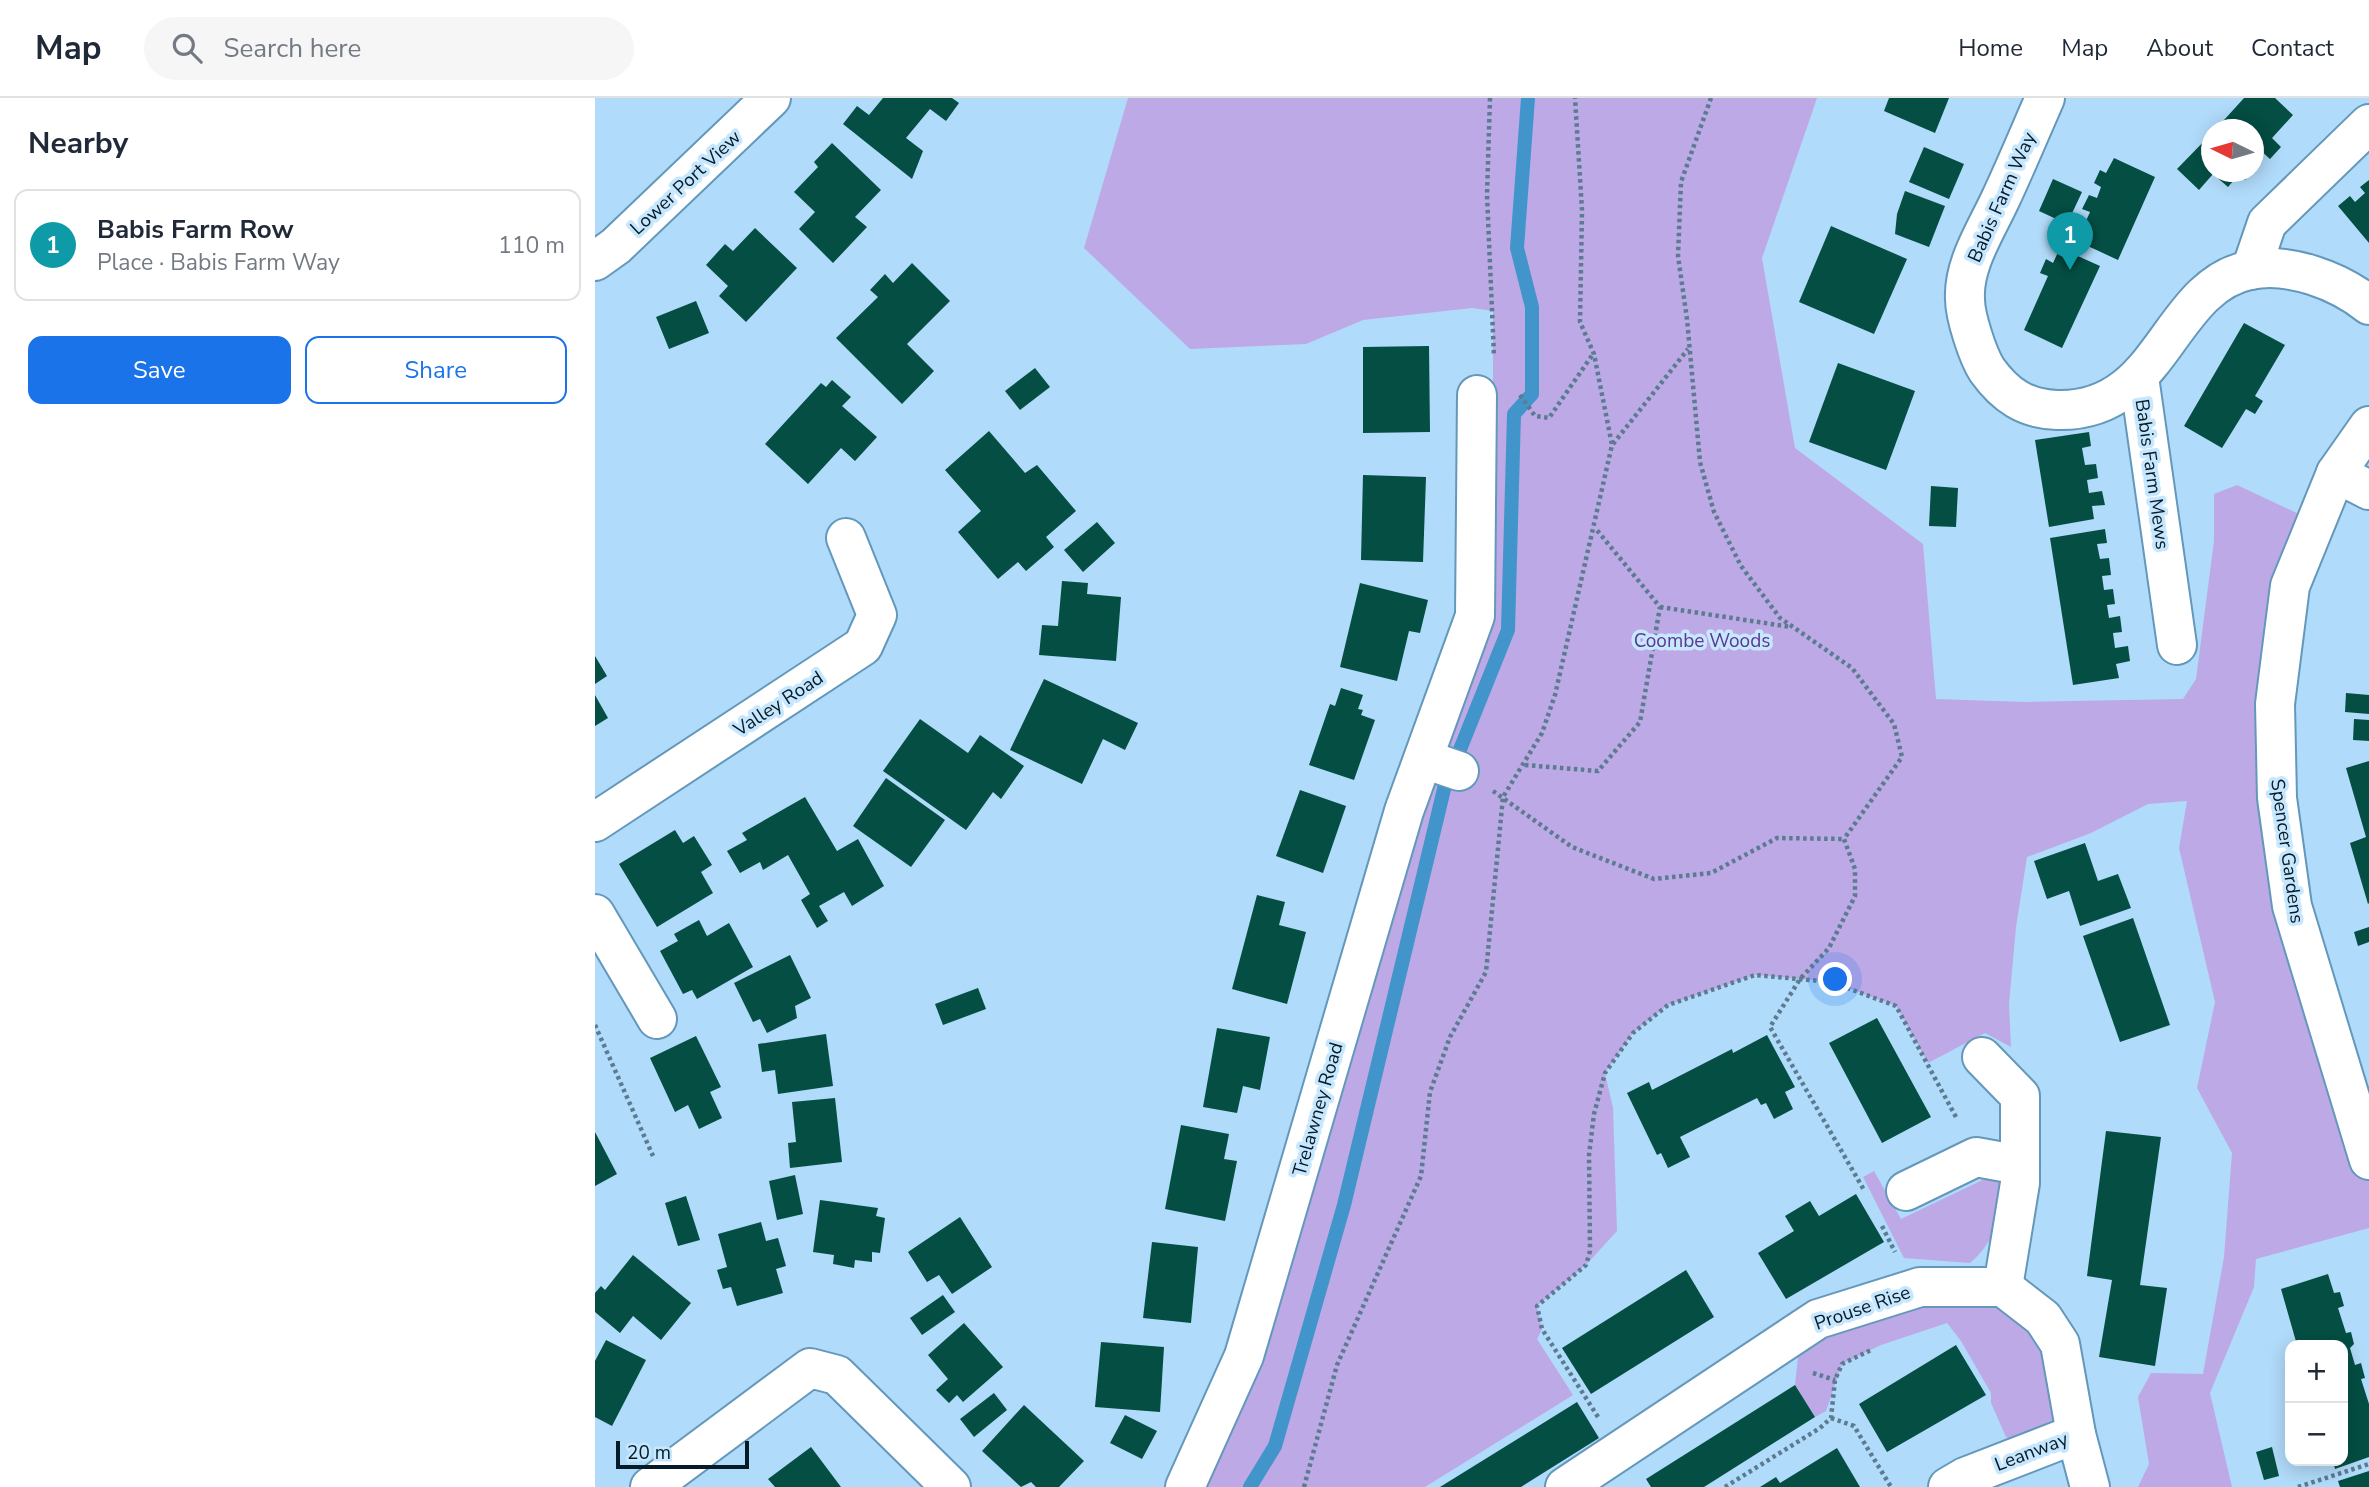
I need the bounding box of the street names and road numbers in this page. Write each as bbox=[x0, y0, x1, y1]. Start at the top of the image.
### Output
street label: Lower Port View bbox=[625, 125, 747, 241]
street label: Babis Farm Way bbox=[1962, 128, 2042, 267]
street label: Babis Farm Mews bbox=[2129, 397, 2175, 551]
street label: Valley Road bbox=[728, 665, 828, 743]
street label: Spencer Gardens bbox=[2264, 777, 2310, 925]
street label: Trelawney Road bbox=[1286, 1039, 1349, 1179]
street label: Prouse Rise bbox=[1811, 1279, 1914, 1337]
street label: Leanway bbox=[1991, 1426, 2072, 1478]

